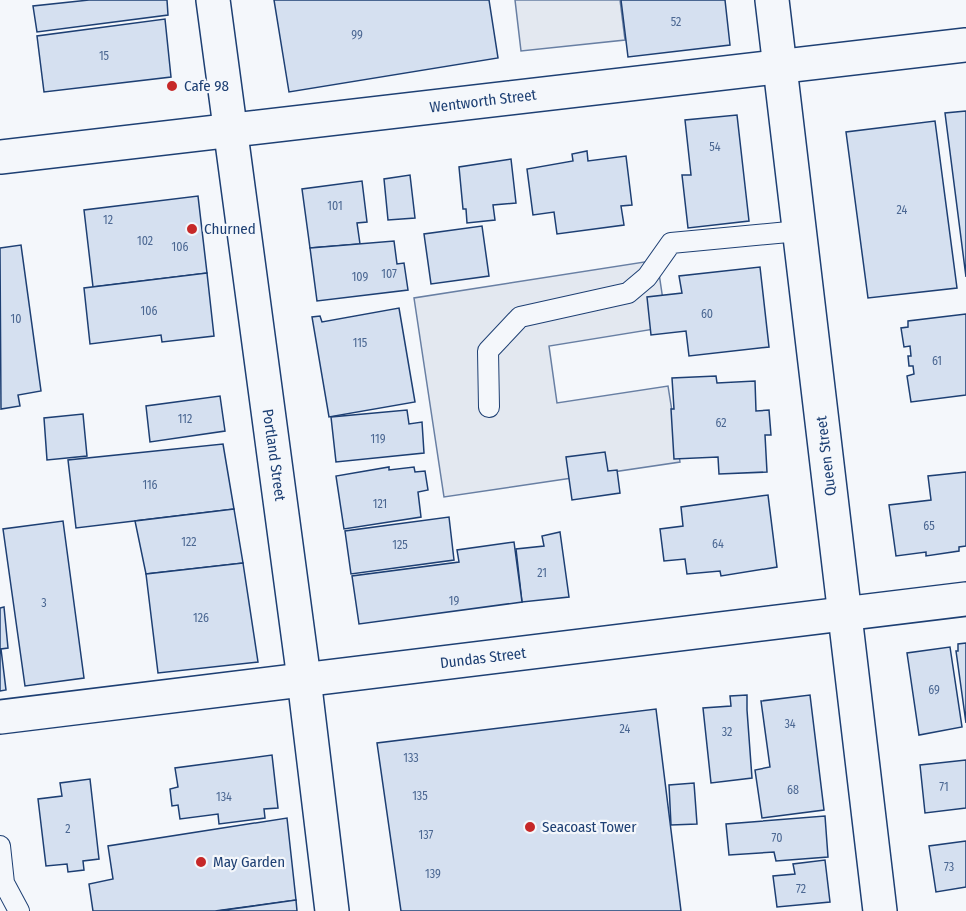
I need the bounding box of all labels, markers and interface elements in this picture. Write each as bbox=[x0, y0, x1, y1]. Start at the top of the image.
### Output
house number: 52 bbox=[671, 15, 681, 29]
house number: 99 bbox=[351, 28, 363, 42]
house number: 15 bbox=[99, 49, 110, 63]
place label: Cafe 98 bbox=[184, 77, 229, 95]
marker: Cafe 98 bbox=[165, 79, 179, 93]
street label: Wentworth Street bbox=[429, 86, 538, 116]
house number: 54 bbox=[709, 140, 721, 154]
house number: 101 bbox=[327, 199, 343, 213]
house number: 24 bbox=[897, 203, 908, 217]
house number: 12 bbox=[103, 213, 113, 227]
place label: Churned bbox=[204, 220, 256, 238]
marker: Churned bbox=[185, 222, 199, 236]
house number: 102 bbox=[137, 234, 153, 248]
house number: 106 bbox=[172, 240, 188, 254]
house number: 107 bbox=[381, 267, 397, 281]
house number: 109 bbox=[352, 270, 369, 284]
house number: 106 bbox=[141, 304, 157, 318]
house number: 60 bbox=[701, 307, 713, 321]
house number: 10 bbox=[11, 312, 21, 326]
house number: 115 bbox=[353, 336, 368, 350]
house number: 61 bbox=[932, 354, 942, 368]
street label: Portland Street bbox=[259, 408, 289, 502]
house number: 112 bbox=[178, 412, 192, 426]
street label: Queen Street bbox=[812, 415, 840, 497]
house number: 62 bbox=[715, 416, 727, 430]
house number: 119 bbox=[370, 432, 386, 446]
house number: 116 bbox=[142, 478, 158, 492]
house number: 121 bbox=[373, 497, 387, 511]
house number: 65 bbox=[923, 519, 935, 533]
house number: 122 bbox=[181, 535, 197, 549]
house number: 64 bbox=[712, 537, 724, 551]
house number: 125 bbox=[392, 538, 408, 552]
house number: 21 bbox=[537, 566, 547, 580]
house number: 19 bbox=[449, 594, 459, 608]
house number: 3 bbox=[41, 596, 47, 610]
house number: 126 bbox=[193, 611, 209, 625]
street label: Dundas Street bbox=[439, 644, 527, 672]
house number: 69 bbox=[928, 683, 940, 697]
house number: 34 bbox=[784, 717, 796, 731]
house number: 24 bbox=[620, 722, 631, 736]
house number: 32 bbox=[722, 725, 732, 739]
house number: 133 bbox=[403, 751, 419, 765]
house number: 71 bbox=[939, 780, 949, 794]
house number: 68 bbox=[787, 783, 799, 797]
house number: 135 bbox=[412, 789, 428, 803]
house number: 134 bbox=[216, 790, 232, 804]
place label: Seacoast Tower bbox=[542, 818, 637, 836]
marker: Seacoast Tower bbox=[523, 820, 537, 834]
house number: 2 bbox=[65, 822, 71, 836]
house number: 137 bbox=[419, 828, 434, 842]
house number: 70 bbox=[772, 831, 782, 845]
place label: May Garden bbox=[213, 853, 285, 871]
marker: May Garden bbox=[194, 855, 208, 869]
house number: 73 bbox=[944, 860, 954, 874]
house number: 139 bbox=[425, 867, 441, 881]
house number: 72 bbox=[796, 882, 806, 896]

